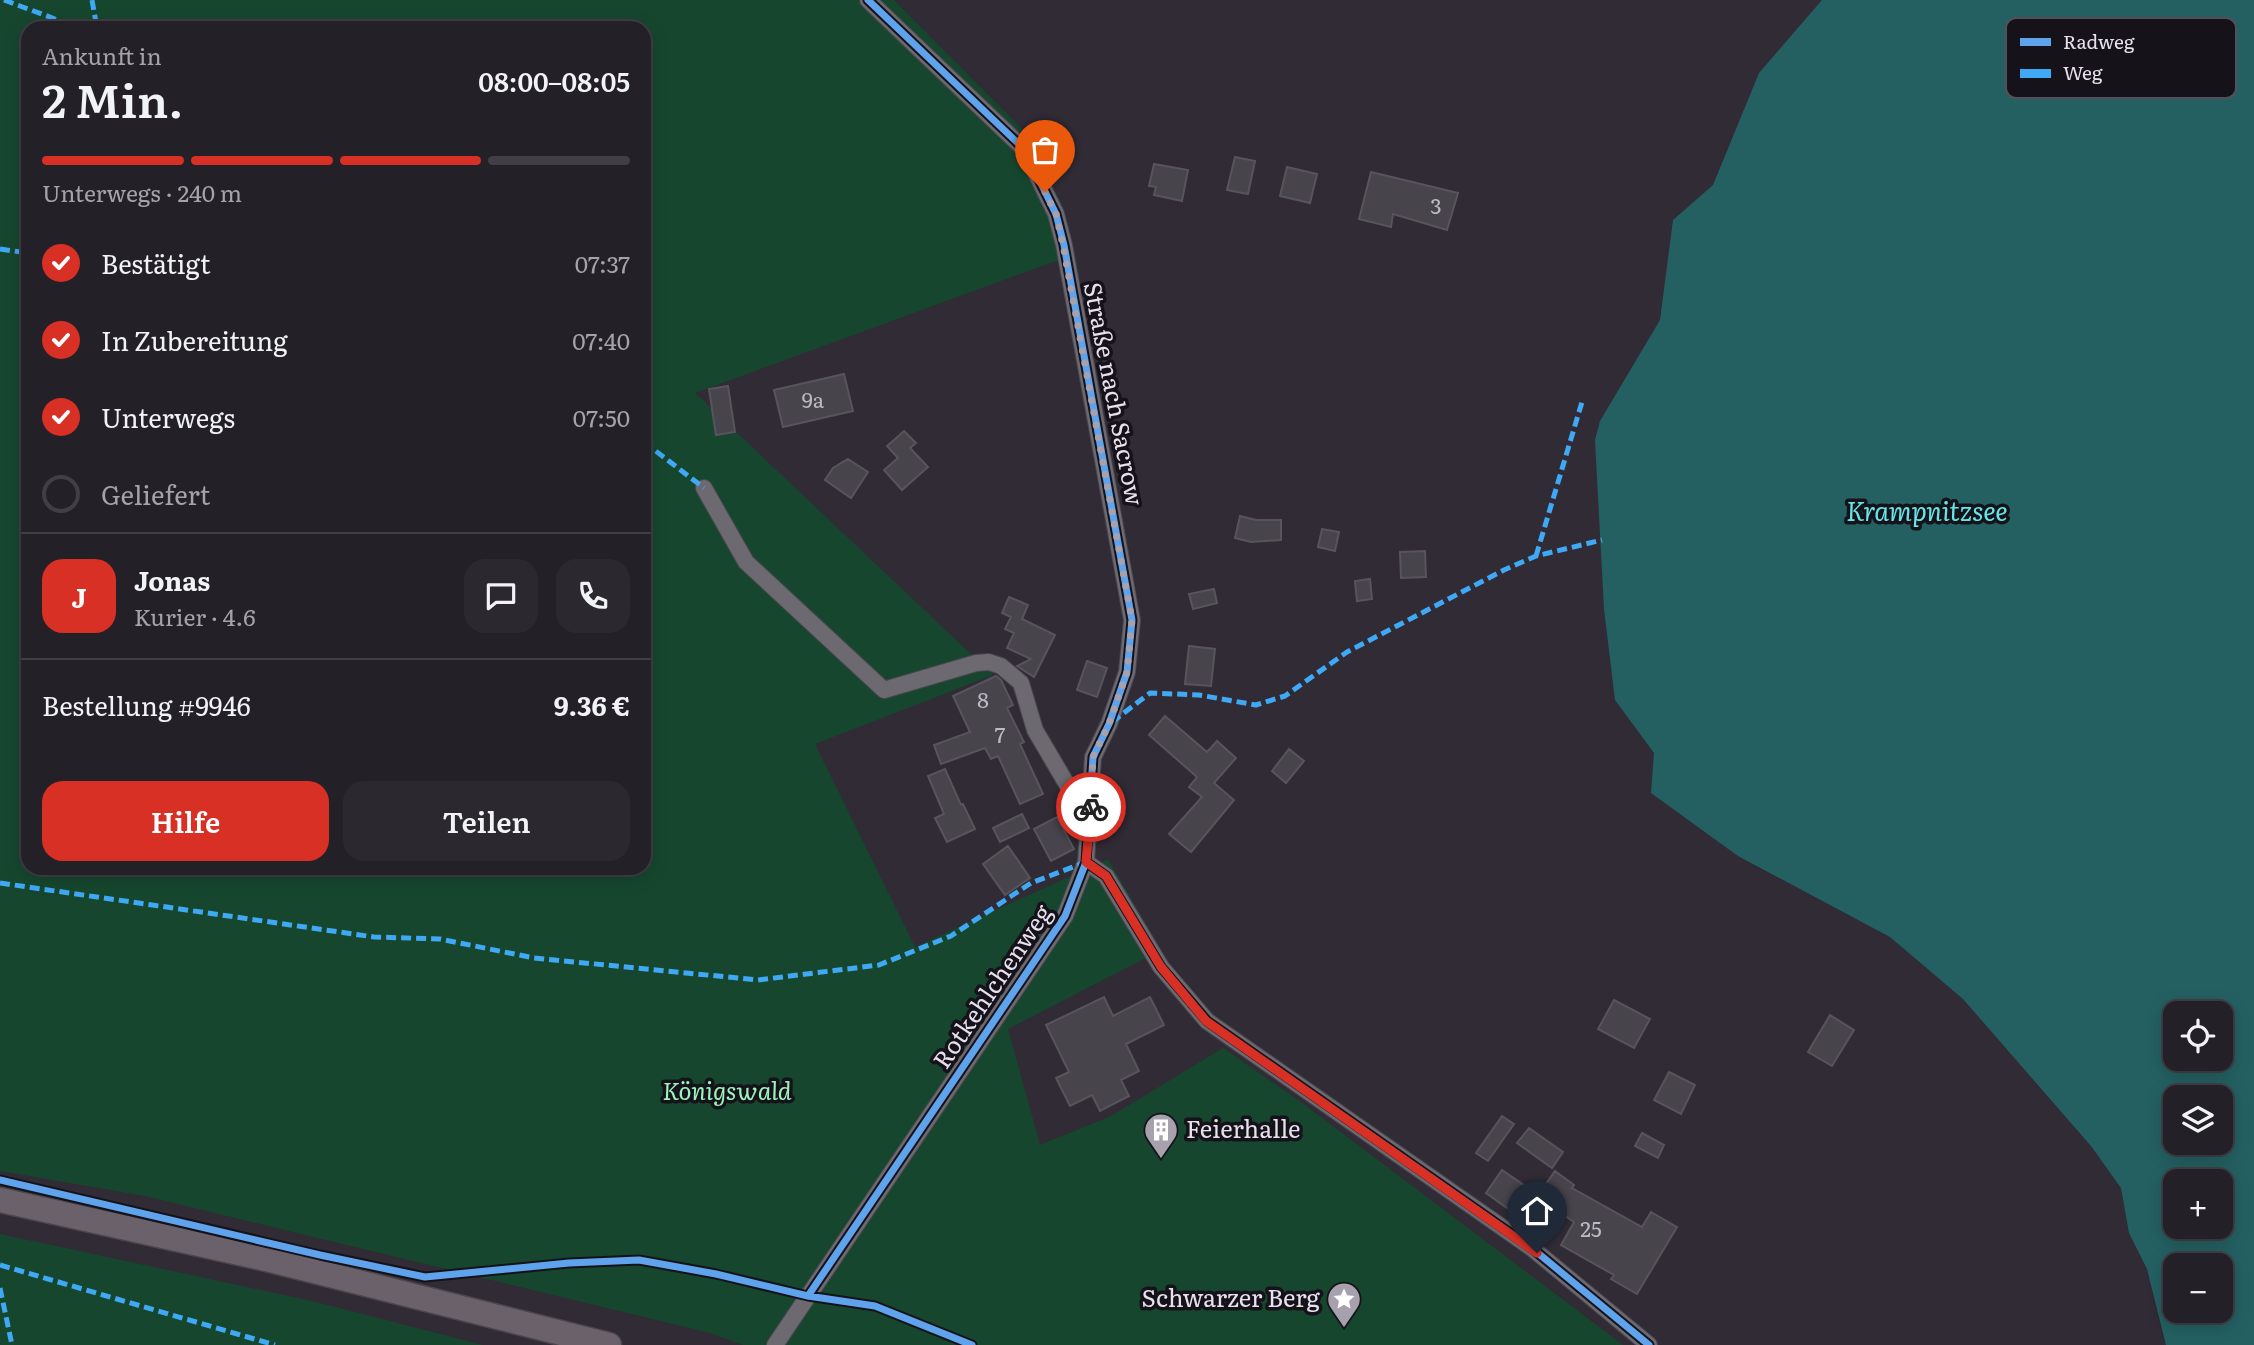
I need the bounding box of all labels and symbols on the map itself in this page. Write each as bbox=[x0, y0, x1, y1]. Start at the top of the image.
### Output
legend bbox=[2006, 18, 2236, 98]
text: Radweg bbox=[2063, 27, 2135, 55]
text: Weg bbox=[2063, 58, 2103, 86]
pin bbox=[1015, 120, 1075, 192]
house number: 3 bbox=[1430, 189, 1442, 220]
street label: Straße nach Sacrow bbox=[1077, 279, 1154, 508]
house number: 9a bbox=[802, 383, 825, 414]
water label: Krampnitzsee bbox=[1846, 490, 2008, 529]
house number: 8 bbox=[977, 683, 989, 714]
house number: 7 bbox=[995, 718, 1006, 749]
courier bbox=[1056, 772, 1126, 842]
street label: Rotkehlchenweg bbox=[923, 896, 1059, 1075]
park label: Königswald bbox=[663, 1072, 792, 1107]
place label: Feierhalle bbox=[1186, 1110, 1300, 1145]
building icon: Feierhalle bbox=[1142, 1111, 1180, 1160]
pin bbox=[1507, 1181, 1567, 1253]
house number: 25 bbox=[1580, 1212, 1602, 1243]
place label: Schwarzer Berg bbox=[1142, 1279, 1321, 1314]
place icon: Schwarzer Berg bbox=[1325, 1280, 1363, 1329]

